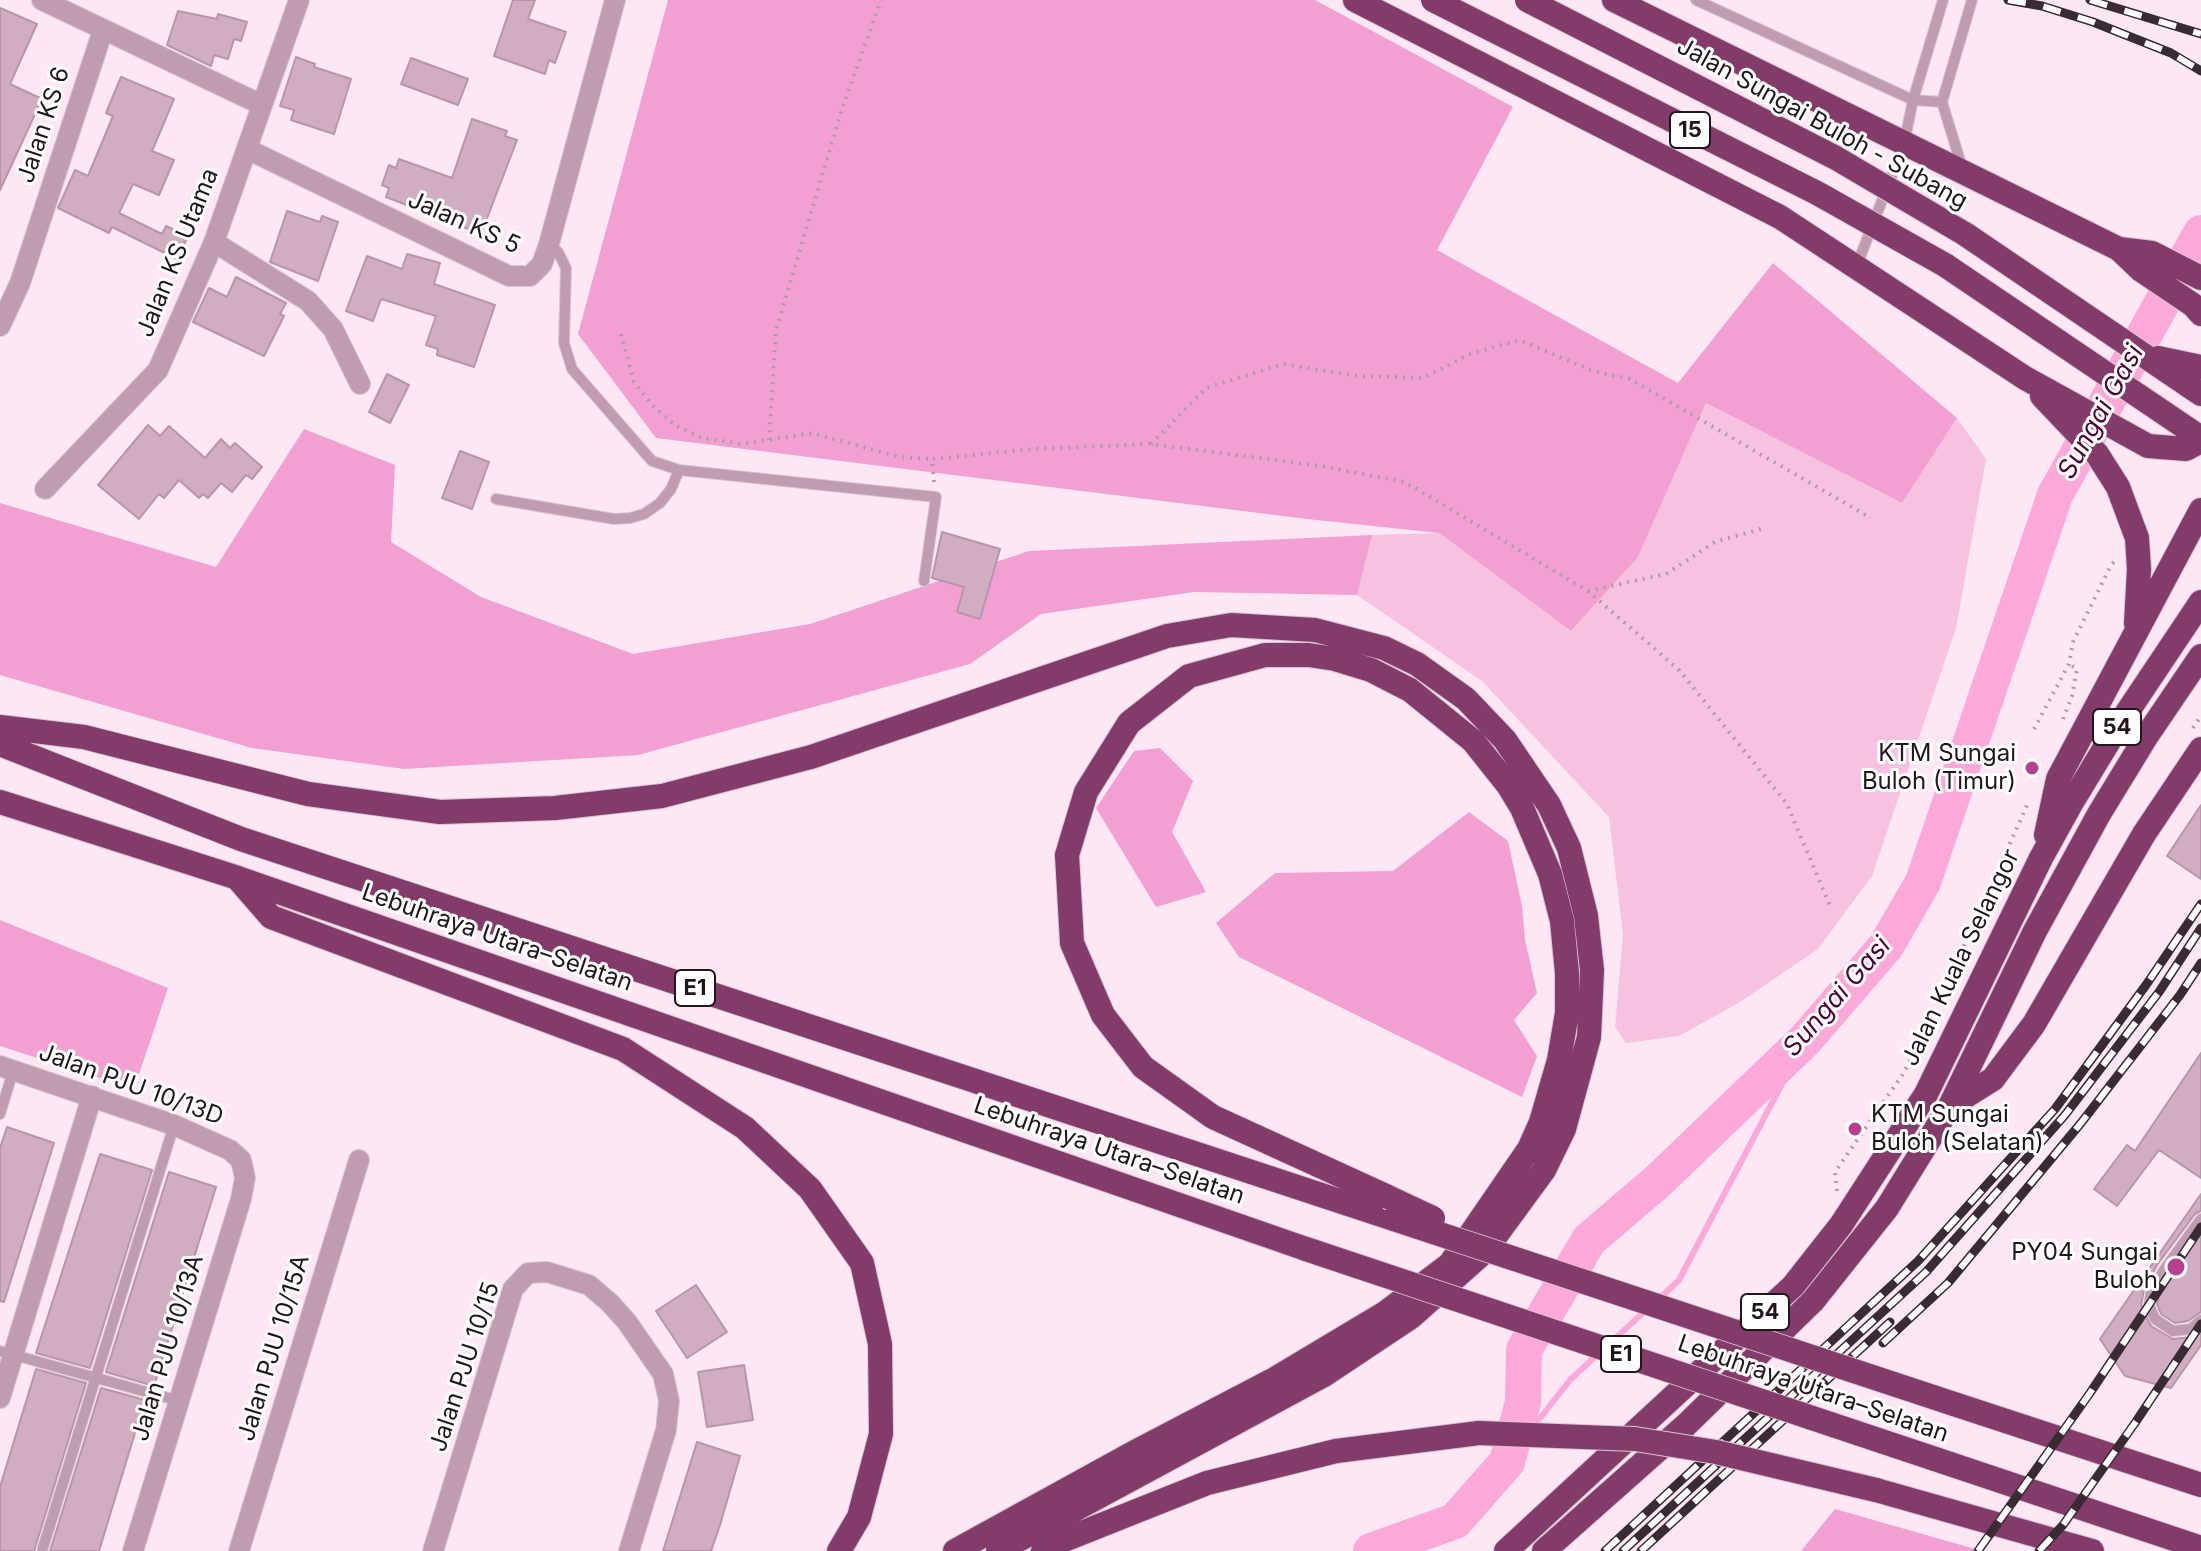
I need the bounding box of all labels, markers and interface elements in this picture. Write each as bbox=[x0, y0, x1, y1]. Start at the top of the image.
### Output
street label: Jalan Sungai Buloh - Subang bbox=[1672, 32, 1972, 216]
street label: Jalan KS 6 bbox=[12, 63, 76, 187]
road number: 15 bbox=[1670, 112, 1710, 148]
street label: Jalan KS Utama bbox=[131, 165, 225, 341]
street label: Jalan KS 5 bbox=[403, 185, 525, 261]
water label: Sungai Gasi bbox=[2051, 340, 2151, 484]
road number: 54 bbox=[2093, 709, 2141, 745]
place label: KTM Sungai Buloh (Timur) bbox=[1862, 740, 2016, 796]
marker: KTM Sungai Buloh (Timur) bbox=[2023, 759, 2041, 777]
street label: Jalan Kuala Selangor bbox=[1896, 845, 2026, 1071]
street label: Lebuhraya Utara–Selatan bbox=[358, 878, 636, 998]
water label: Sungai Gasi bbox=[1777, 931, 1897, 1063]
road number: E1 bbox=[675, 970, 715, 1006]
street label: Jalan PJU 10/13D bbox=[35, 1038, 227, 1132]
street label: Lebuhraya Utara–Selatan bbox=[970, 1091, 1248, 1211]
place label: KTM Sungai Buloh (Selatan) bbox=[1871, 1101, 2044, 1157]
marker: KTM Sungai Buloh (Selatan) bbox=[1846, 1120, 1864, 1138]
place label: PY04 Sungai Buloh bbox=[2011, 1239, 2158, 1295]
street label: Jalan PJU 10/13A bbox=[126, 1251, 210, 1445]
street label: Jalan PJU 10/15A bbox=[232, 1251, 316, 1445]
marker: PY04 Sungai Buloh bbox=[2165, 1256, 2187, 1278]
street label: Jalan PJU 10/15 bbox=[424, 1279, 506, 1455]
road number: 54 bbox=[1741, 1294, 1789, 1330]
street label: Lebuhraya Utara–Selatan bbox=[1674, 1329, 1952, 1449]
road number: E1 bbox=[1601, 1336, 1641, 1372]

